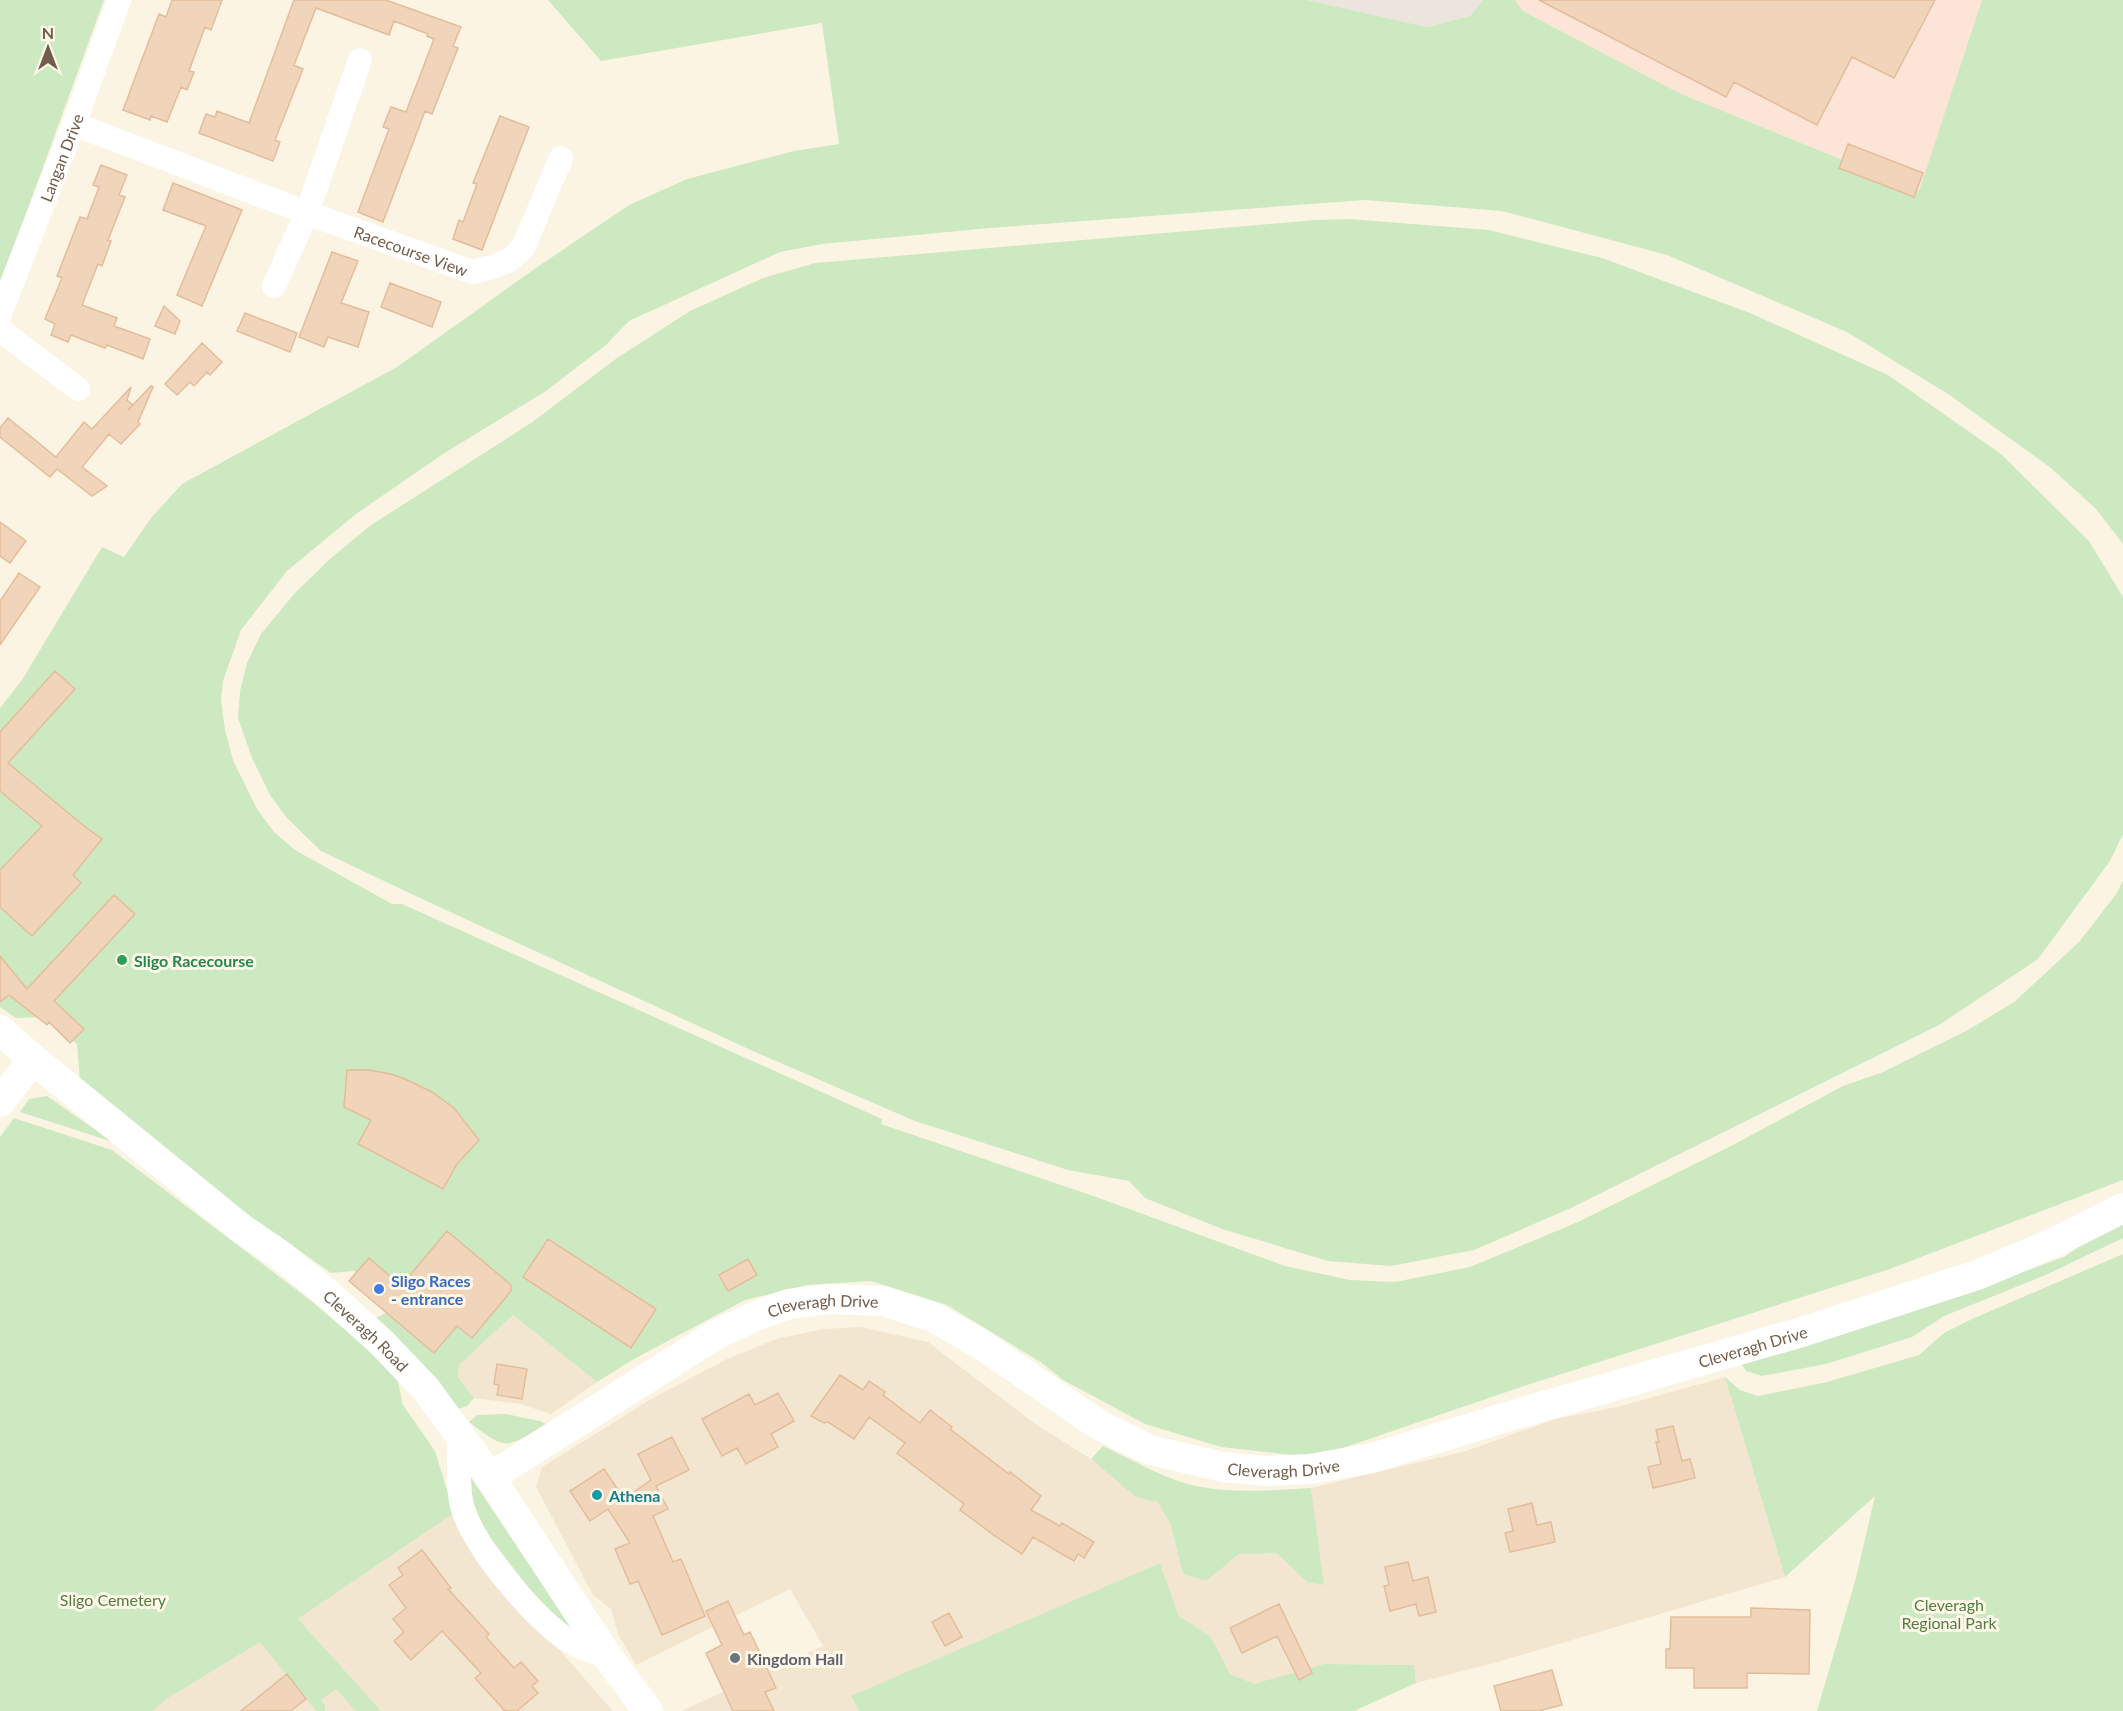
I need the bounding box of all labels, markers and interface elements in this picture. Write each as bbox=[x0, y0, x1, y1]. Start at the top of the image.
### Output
north arrow bbox=[18, 18, 78, 78]
text: N bbox=[42, 23, 54, 42]
street label: Langan Drive bbox=[35, 111, 86, 204]
street label: Racecourse View bbox=[352, 221, 471, 279]
place label: Sligo Racecourse bbox=[134, 951, 254, 970]
marker: Sligo Racecourse bbox=[115, 953, 129, 967]
place label: Sligo Races - entrance bbox=[391, 1271, 471, 1308]
marker: Sligo Races - entrance bbox=[372, 1282, 386, 1296]
street label: Cleveragh Road bbox=[320, 1286, 413, 1375]
street label: Cleveragh Drive bbox=[765, 1289, 879, 1321]
street label: Cleveragh Drive bbox=[1696, 1321, 1809, 1371]
street label: Cleveragh Drive bbox=[1227, 1454, 1341, 1481]
place label: Athena bbox=[608, 1486, 660, 1505]
marker: Athena bbox=[590, 1488, 604, 1502]
park label: Sligo Cemetery bbox=[60, 1590, 167, 1609]
park label: Cleveragh Regional Park bbox=[1901, 1595, 1997, 1632]
place label: Kingdom Hall bbox=[747, 1649, 843, 1668]
marker: Kingdom Hall bbox=[728, 1651, 742, 1665]

